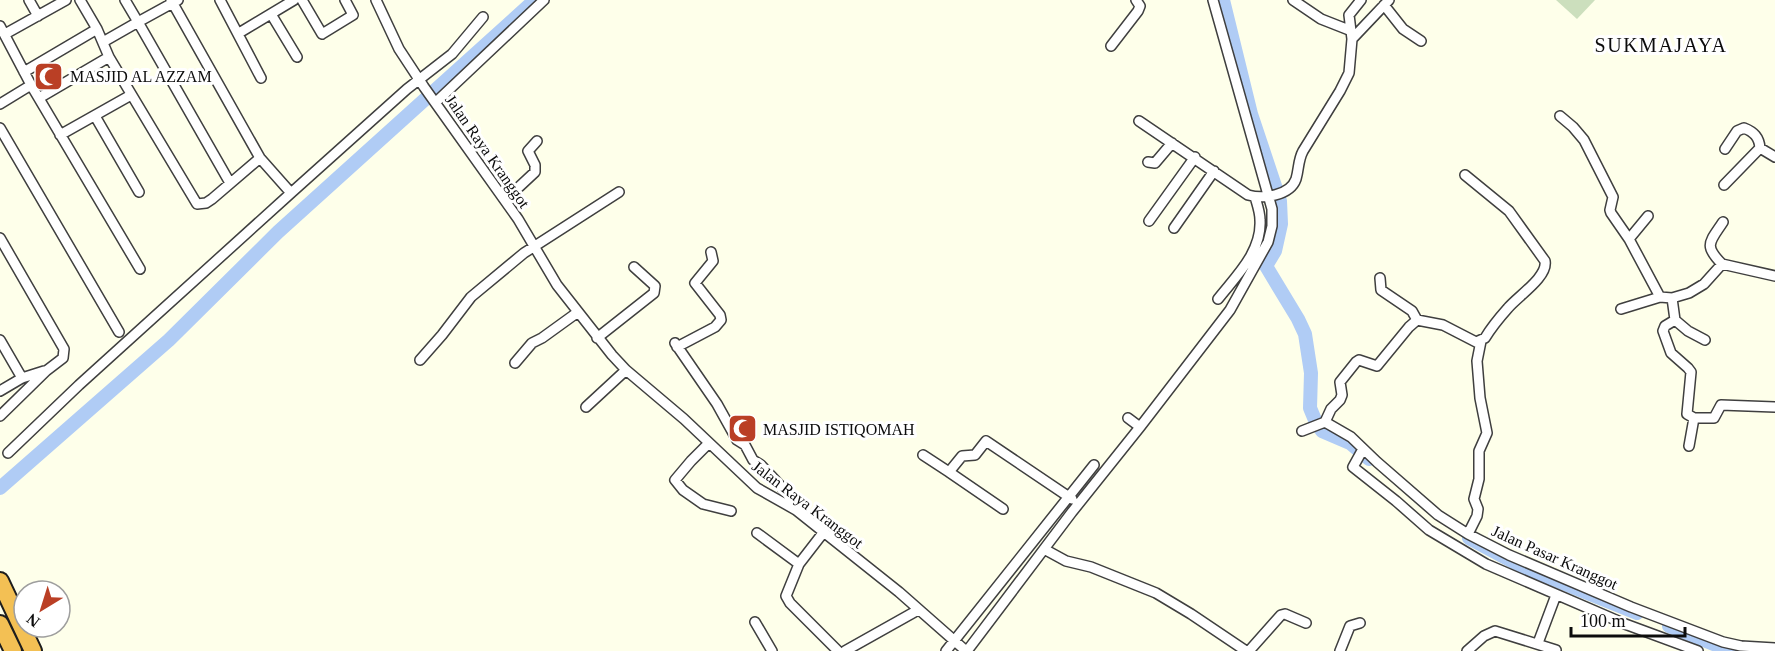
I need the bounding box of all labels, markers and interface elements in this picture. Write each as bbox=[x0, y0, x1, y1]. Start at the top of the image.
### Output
district label: SUKMAJAYA bbox=[1595, 34, 1727, 56]
mosque icon: MASJID AL AZZAM bbox=[33, 60, 65, 92]
place label: MASJID AL AZZAM bbox=[70, 68, 212, 85]
street label: Jalan Raya Kranggot bbox=[441, 91, 533, 212]
mosque icon: MASJID ISTIQOMAH bbox=[726, 413, 758, 445]
place label: MASJID ISTIQOMAH bbox=[763, 421, 915, 438]
street label: Jalan Raya Kranggot bbox=[748, 457, 867, 553]
street label: Jalan Pasar Kranggot bbox=[1489, 522, 1621, 594]
north arrow bbox=[12, 579, 72, 639]
scale bar bbox=[1571, 600, 1685, 638]
text: N bbox=[23, 610, 43, 631]
text: 100 m bbox=[1580, 611, 1626, 631]

